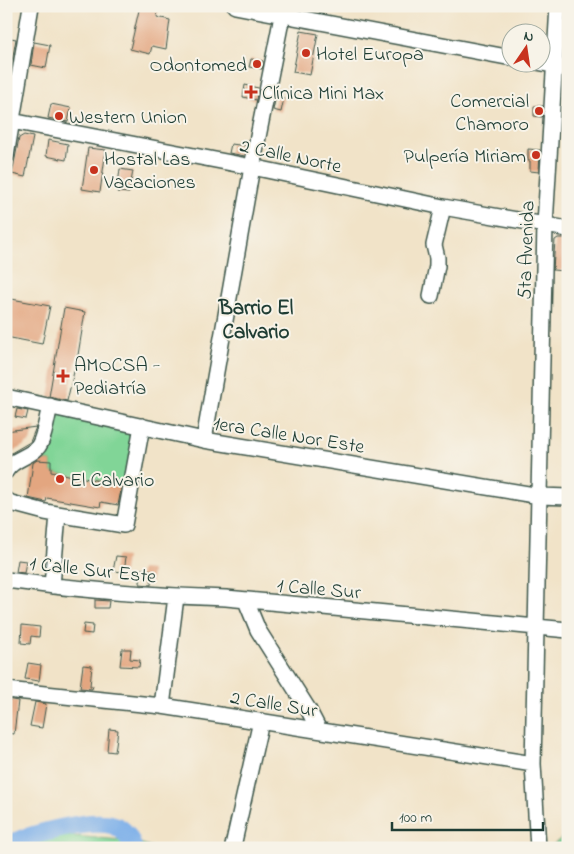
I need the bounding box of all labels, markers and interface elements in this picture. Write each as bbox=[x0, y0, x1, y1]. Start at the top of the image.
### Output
north arrow bbox=[502, 22, 552, 72]
text: N bbox=[522, 26, 536, 48]
place label: Hotel Europa bbox=[316, 41, 424, 70]
marker: Hotel Europa bbox=[300, 47, 312, 59]
place label: Odontomed bbox=[150, 52, 247, 81]
marker: Odontomed bbox=[251, 58, 263, 70]
place label: Clínica Mini Max bbox=[262, 80, 384, 109]
marker: Clínica Mini Max bbox=[244, 85, 258, 99]
place label: Comercial Chamoro bbox=[450, 88, 529, 140]
place label: Western Union bbox=[69, 104, 187, 133]
marker: Comercial Chamoro bbox=[533, 105, 545, 117]
marker: Western Union bbox=[53, 110, 65, 122]
street label: 2 Calle Norte bbox=[237, 133, 344, 182]
place label: Pulpería Miriam bbox=[404, 143, 526, 172]
place label: Hostal Las Vacaciones bbox=[103, 146, 196, 198]
marker: Pulpería Miriam bbox=[530, 149, 542, 161]
marker: Hostal Las Vacaciones bbox=[88, 164, 100, 176]
street label: 5ta Avenida bbox=[511, 200, 544, 300]
district label: Barrio El Calvario bbox=[218, 294, 294, 348]
place label: AMOCSA - Pediatría bbox=[74, 352, 160, 404]
marker: AMOCSA - Pediatría bbox=[56, 369, 70, 383]
street label: 1era Calle Nor Este bbox=[211, 410, 366, 463]
place label: El Calvario bbox=[70, 467, 154, 496]
marker: El Calvario bbox=[54, 473, 66, 485]
street label: 1 Calle Sur Este bbox=[28, 550, 158, 593]
street label: 1 Calle Sur bbox=[276, 572, 363, 609]
street label: 2 Calle Sur bbox=[228, 684, 320, 727]
scale bar bbox=[392, 799, 543, 831]
text: 100 m bbox=[399, 807, 432, 829]

